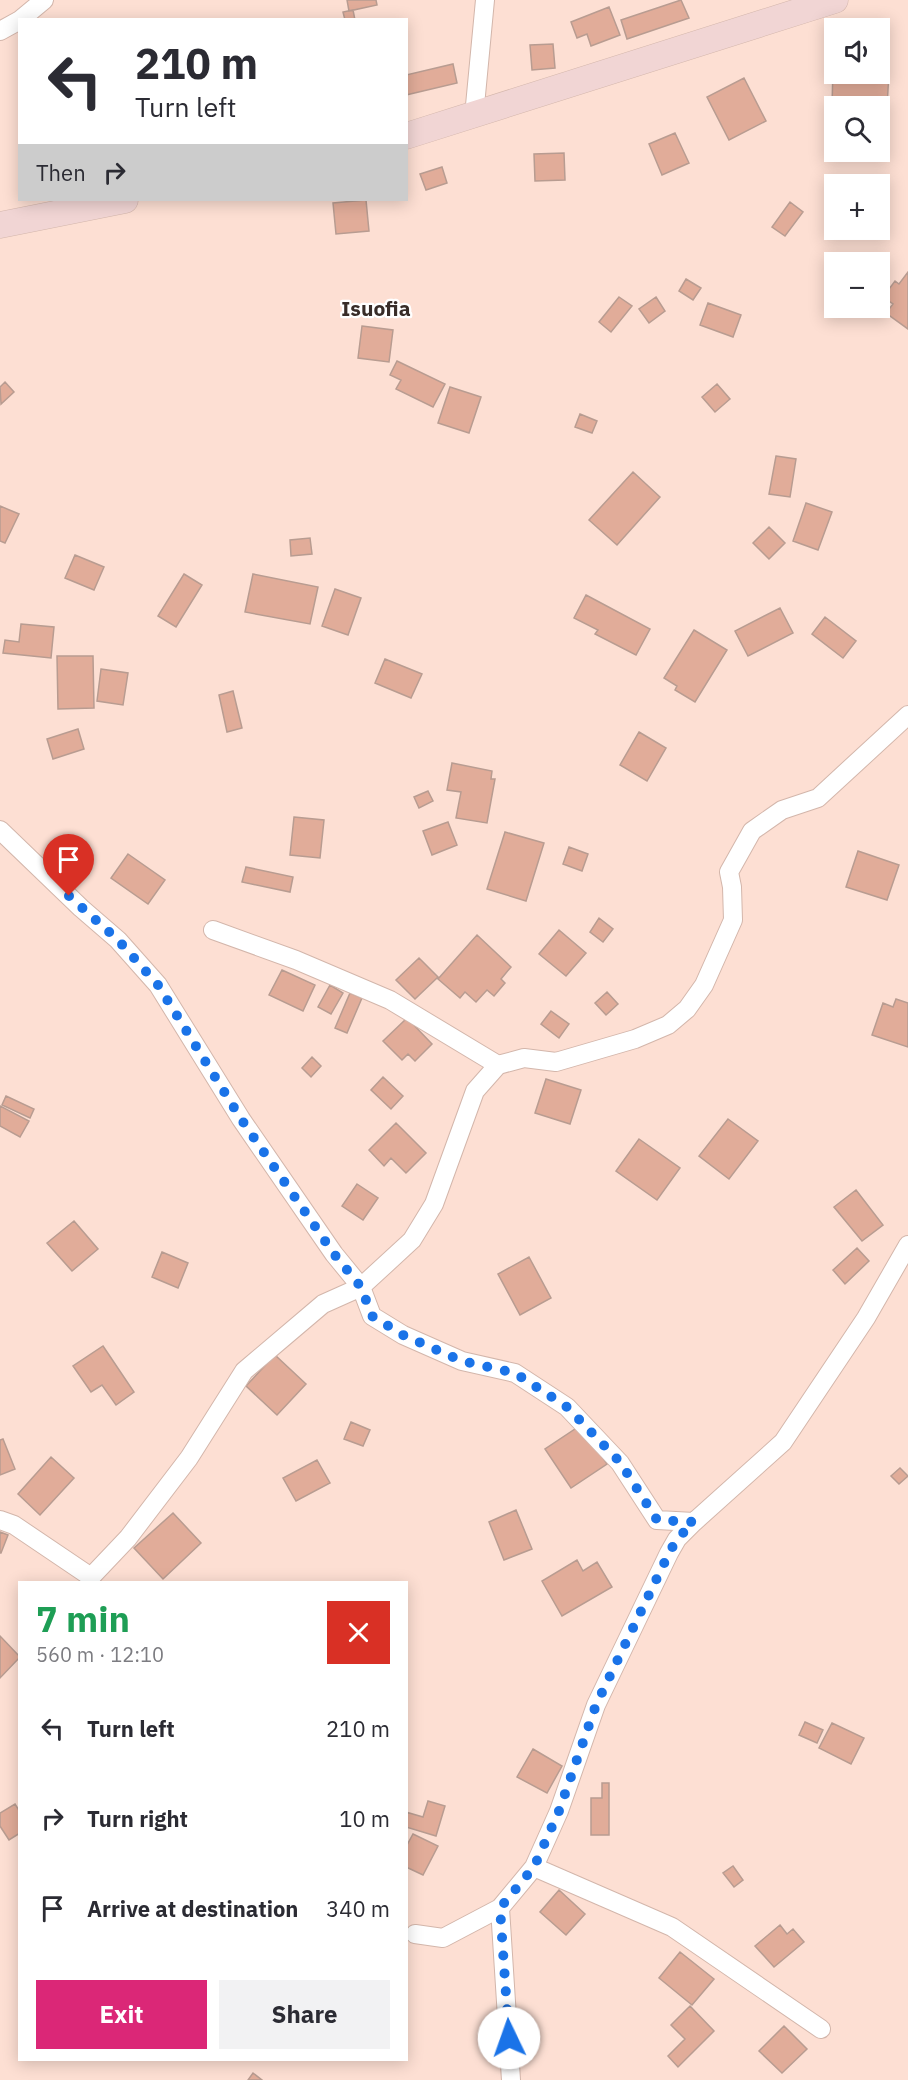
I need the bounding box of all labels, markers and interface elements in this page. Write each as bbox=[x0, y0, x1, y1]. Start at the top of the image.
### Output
map controls bbox=[824, 18, 890, 318]
button: sound bbox=[824, 18, 890, 84]
text: 210 m bbox=[135, 36, 258, 91]
icon: left bbox=[36, 42, 114, 120]
text: Turn left bbox=[135, 89, 236, 124]
button: search bbox=[824, 96, 890, 162]
icon: right bbox=[98, 156, 131, 189]
text: Then bbox=[36, 158, 86, 187]
button: + bbox=[824, 174, 890, 240]
button: − bbox=[824, 252, 890, 318]
district label: Isuofia bbox=[341, 294, 411, 322]
pin bbox=[43, 834, 94, 896]
icon: arrive bbox=[52, 843, 85, 876]
text: 7 min bbox=[36, 1595, 130, 1642]
button: close bbox=[327, 1601, 390, 1664]
text: 560 m · 12:10 bbox=[36, 1641, 164, 1668]
icon: left bbox=[36, 1712, 69, 1745]
text: Turn left bbox=[87, 1714, 175, 1743]
text: 210 m bbox=[326, 1714, 390, 1743]
icon: right bbox=[36, 1802, 69, 1835]
text: Turn right bbox=[87, 1804, 188, 1833]
text: 10 m bbox=[339, 1804, 390, 1833]
icon: arrive bbox=[36, 1892, 69, 1925]
text: Arrive at destination bbox=[87, 1894, 298, 1923]
text: 340 m bbox=[326, 1894, 390, 1923]
button: Exit bbox=[36, 1980, 207, 2049]
button: Share bbox=[219, 1980, 390, 2049]
position arrow bbox=[477, 2006, 541, 2070]

